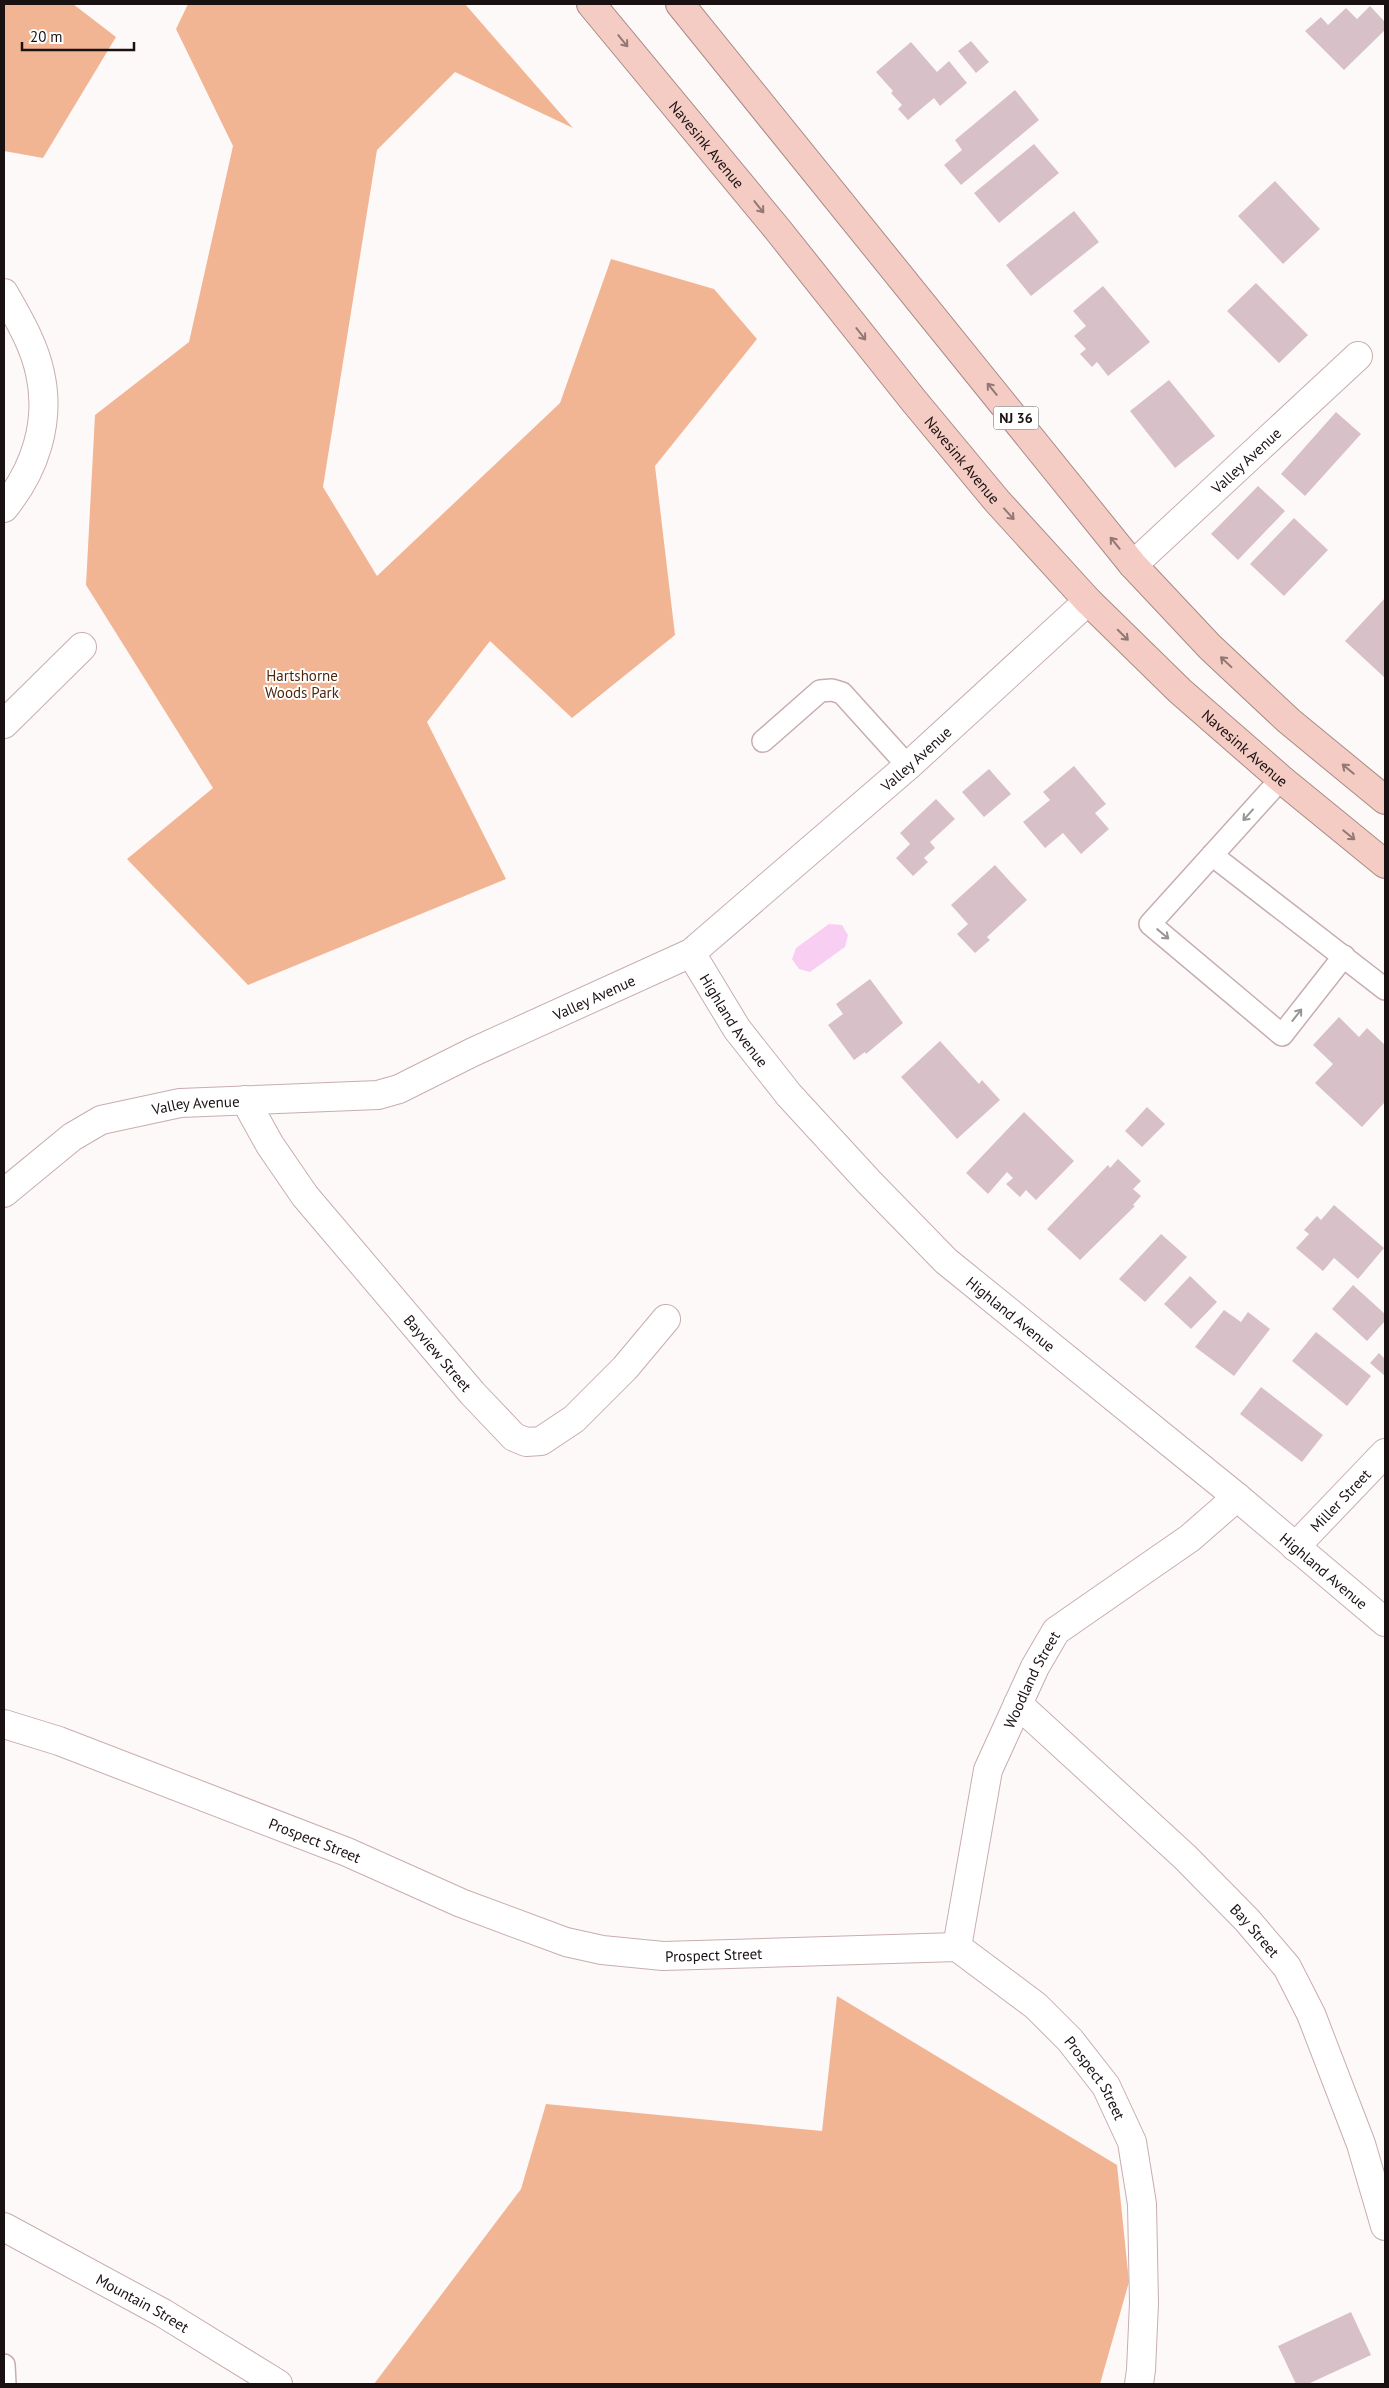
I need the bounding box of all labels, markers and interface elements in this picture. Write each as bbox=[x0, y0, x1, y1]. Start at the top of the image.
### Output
scale bar bbox=[22, 20, 135, 52]
text: 20 m bbox=[30, 27, 63, 46]
one-way arrow bbox=[617, 34, 628, 47]
street label: Navesink Avenue bbox=[665, 97, 749, 192]
one-way arrow bbox=[754, 200, 765, 213]
one-way arrow bbox=[855, 327, 866, 340]
one-way arrow bbox=[986, 382, 997, 395]
road number: NJ 36 bbox=[994, 406, 1038, 429]
street label: Navesink Avenue bbox=[921, 412, 1004, 507]
street label: Valley Avenue bbox=[1206, 423, 1285, 498]
one-way arrow bbox=[1003, 507, 1014, 520]
one-way arrow bbox=[1110, 536, 1121, 549]
one-way arrow bbox=[1116, 629, 1129, 641]
one-way arrow bbox=[1219, 656, 1232, 668]
park label: Hartshorne Woods Park bbox=[265, 666, 340, 702]
street label: Navesink Avenue bbox=[1198, 705, 1292, 790]
street label: Valley Avenue bbox=[876, 722, 955, 796]
one-way arrow bbox=[1341, 763, 1354, 775]
one-way arrow bbox=[1242, 809, 1254, 822]
one-way arrow bbox=[1343, 829, 1356, 840]
one-way arrow bbox=[1156, 929, 1169, 940]
street label: Valley Avenue bbox=[549, 970, 638, 1024]
street label: Highland Avenue bbox=[696, 970, 773, 1071]
one-way arrow bbox=[1292, 1009, 1303, 1022]
street label: Valley Avenue bbox=[149, 1091, 240, 1119]
street label: Highland Avenue bbox=[963, 1272, 1059, 1355]
street label: Bayview Street bbox=[400, 1310, 476, 1395]
street label: Miller Street bbox=[1305, 1465, 1374, 1535]
street label: Highland Avenue bbox=[1276, 1528, 1372, 1613]
street label: Woodland Street bbox=[999, 1627, 1064, 1731]
street label: Prospect Street bbox=[266, 1813, 364, 1867]
street label: Bay Street bbox=[1227, 1900, 1284, 1961]
street label: Prospect Street bbox=[665, 1943, 763, 1965]
street label: Prospect Street bbox=[1061, 2032, 1130, 2123]
street label: Mountain Street bbox=[93, 2269, 193, 2336]

